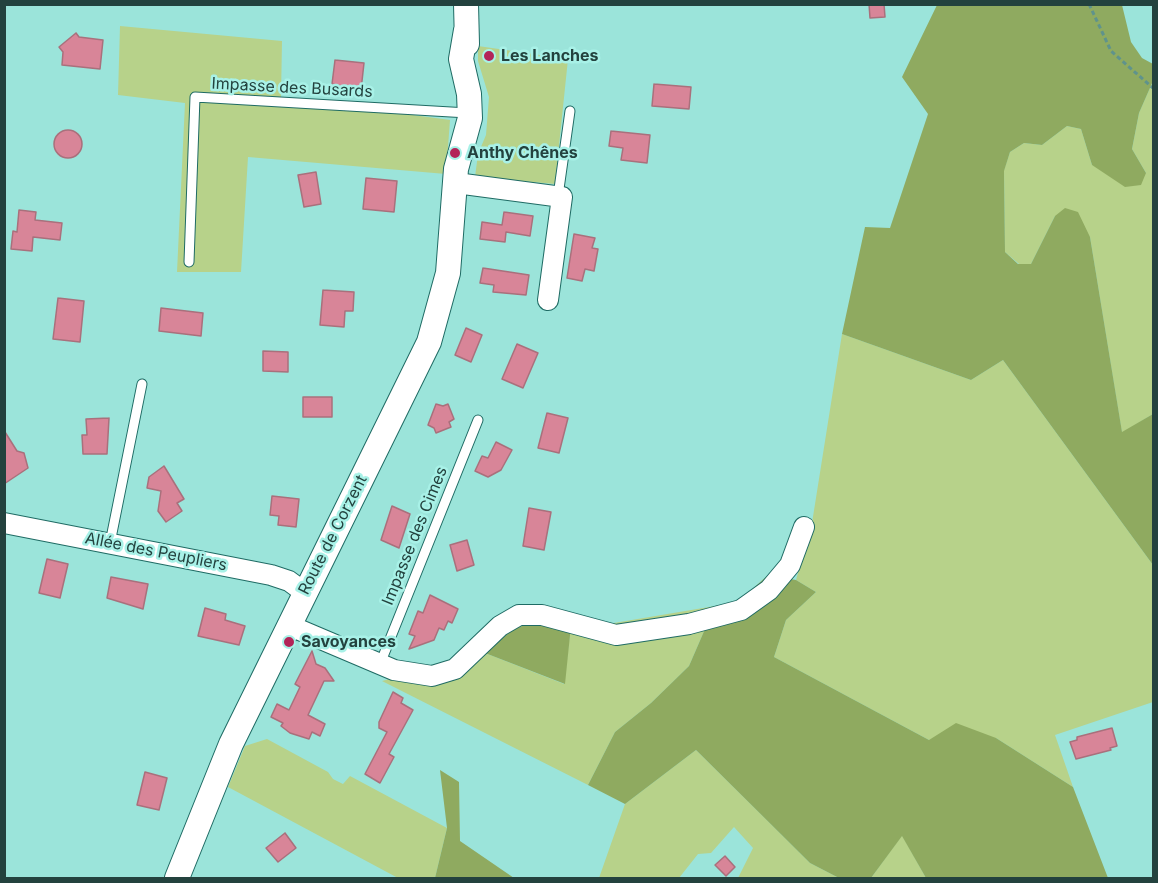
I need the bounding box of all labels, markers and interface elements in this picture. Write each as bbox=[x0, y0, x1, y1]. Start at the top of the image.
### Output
place label: Les Lanches bbox=[501, 46, 598, 66]
marker: Les Lanches bbox=[482, 49, 496, 63]
street label: Impasse des Busards bbox=[211, 74, 373, 102]
place label: Anthy Chênes bbox=[467, 143, 578, 163]
marker: Anthy Chênes bbox=[448, 146, 462, 160]
street label: Impasse des Cimes bbox=[378, 464, 452, 608]
street label: Route de Corzent bbox=[295, 472, 371, 598]
street label: Allée des Peupliers bbox=[83, 529, 229, 575]
place label: Savoyances bbox=[301, 632, 396, 652]
marker: Savoyances bbox=[282, 635, 296, 649]

